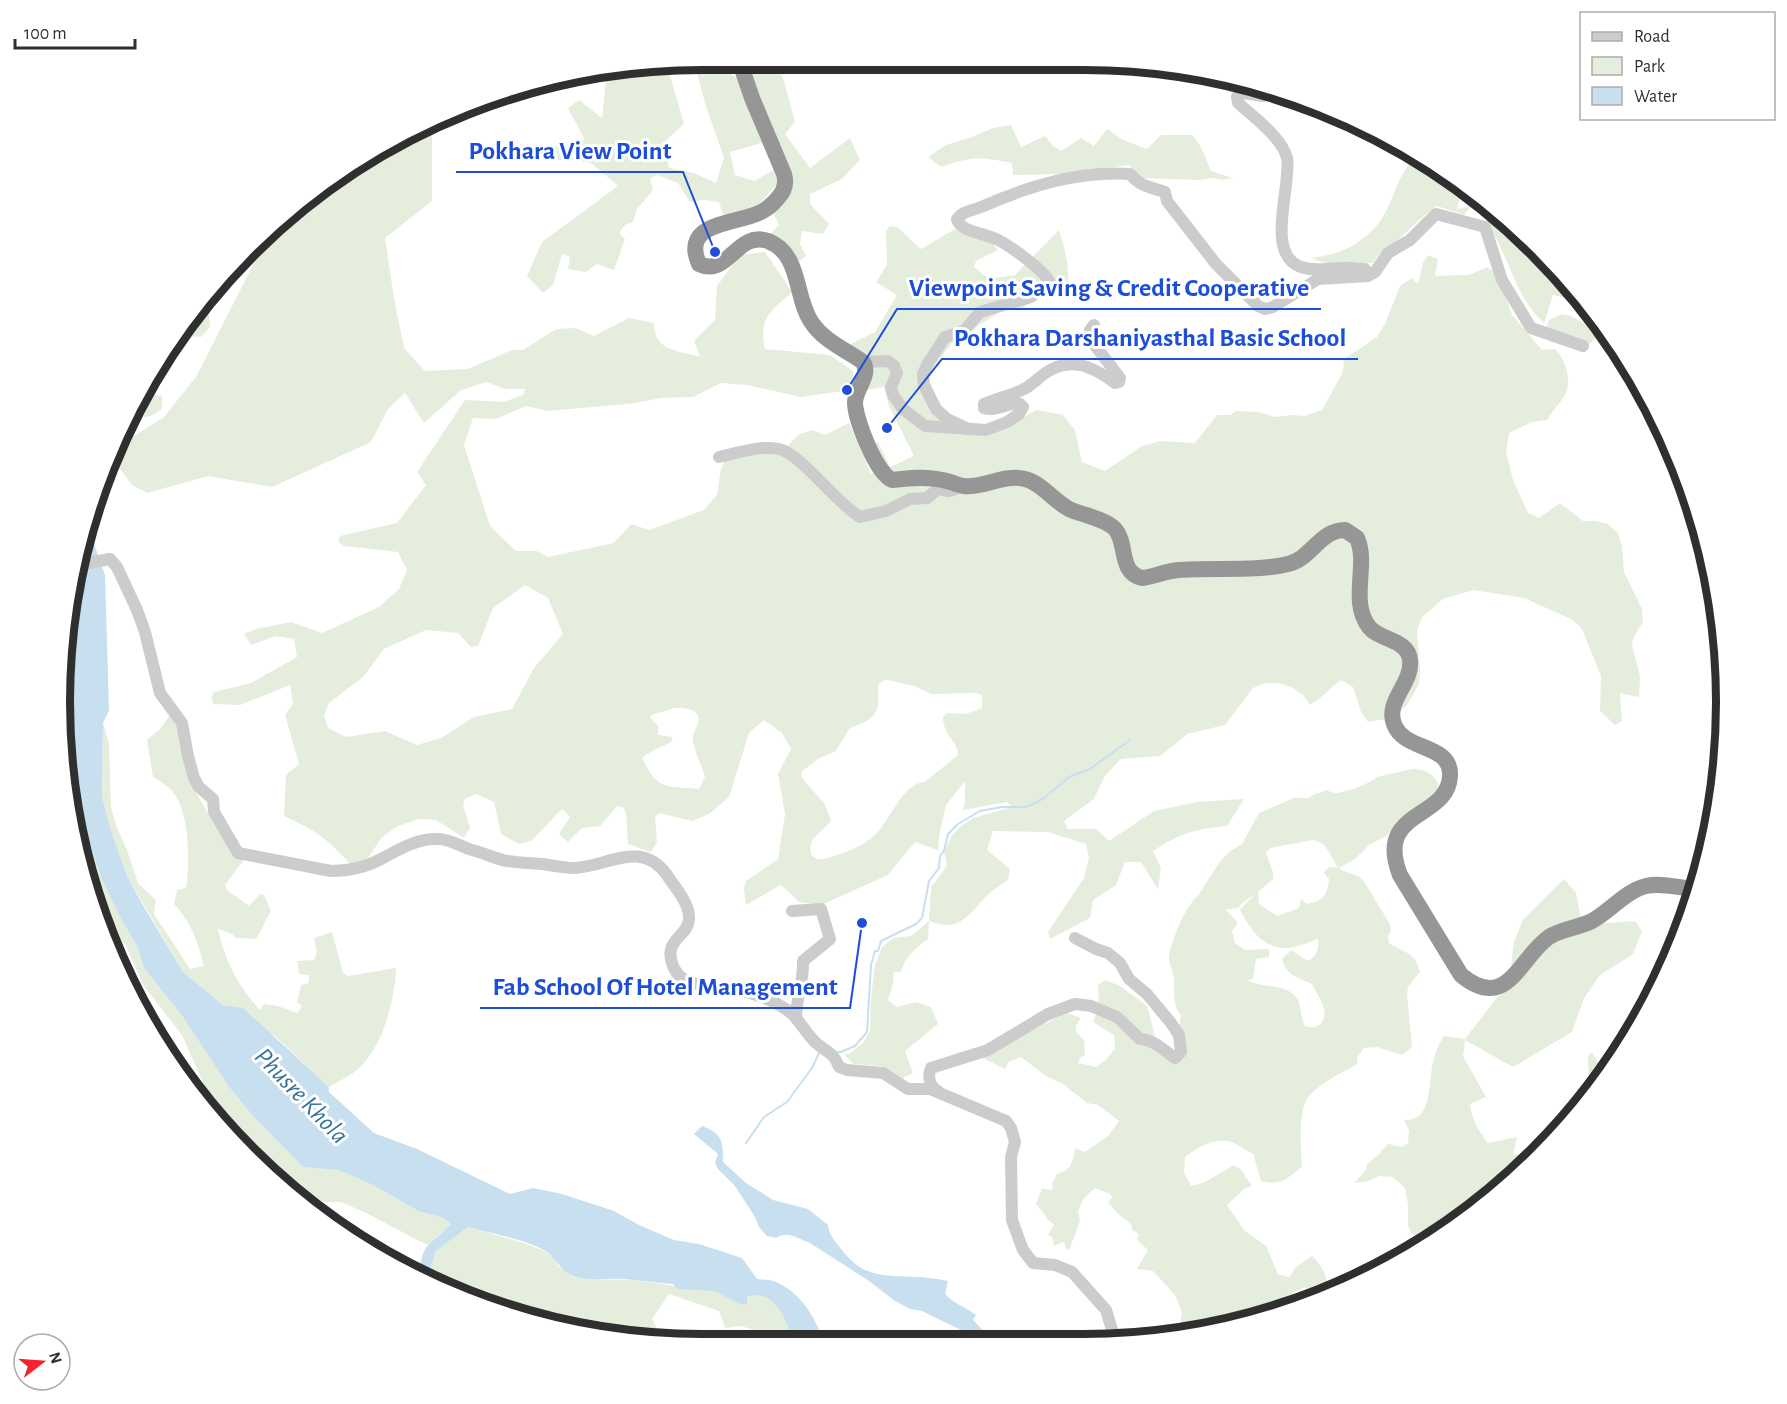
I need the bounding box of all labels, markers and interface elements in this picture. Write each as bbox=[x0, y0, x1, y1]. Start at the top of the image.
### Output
scale bar bbox=[15, 12, 135, 50]
legend bbox=[1580, 12, 1775, 120]
text: 100 m bbox=[24, 25, 67, 43]
text: Road bbox=[1634, 28, 1670, 46]
text: Park bbox=[1634, 58, 1666, 76]
text: Water bbox=[1634, 88, 1677, 106]
callout: Pokhara View Point bbox=[456, 128, 683, 172]
text: Pokhara View Point bbox=[469, 138, 672, 164]
callout: Viewpoint Saving & Credit Cooperative bbox=[897, 265, 1321, 309]
text: Viewpoint Saving & Credit Cooperative bbox=[909, 275, 1309, 301]
callout: Pokhara Darshaniyasthal Basic School bbox=[942, 315, 1358, 359]
text: Pokhara Darshaniyasthal Basic School bbox=[954, 325, 1346, 351]
callout: Fab School Of Hotel Management bbox=[480, 964, 850, 1008]
text: Fab School Of Hotel Management bbox=[492, 974, 838, 1000]
water label: Phusre Khola bbox=[250, 1043, 353, 1149]
north arrow bbox=[12, 1332, 72, 1392]
text: N bbox=[46, 1350, 65, 1366]

